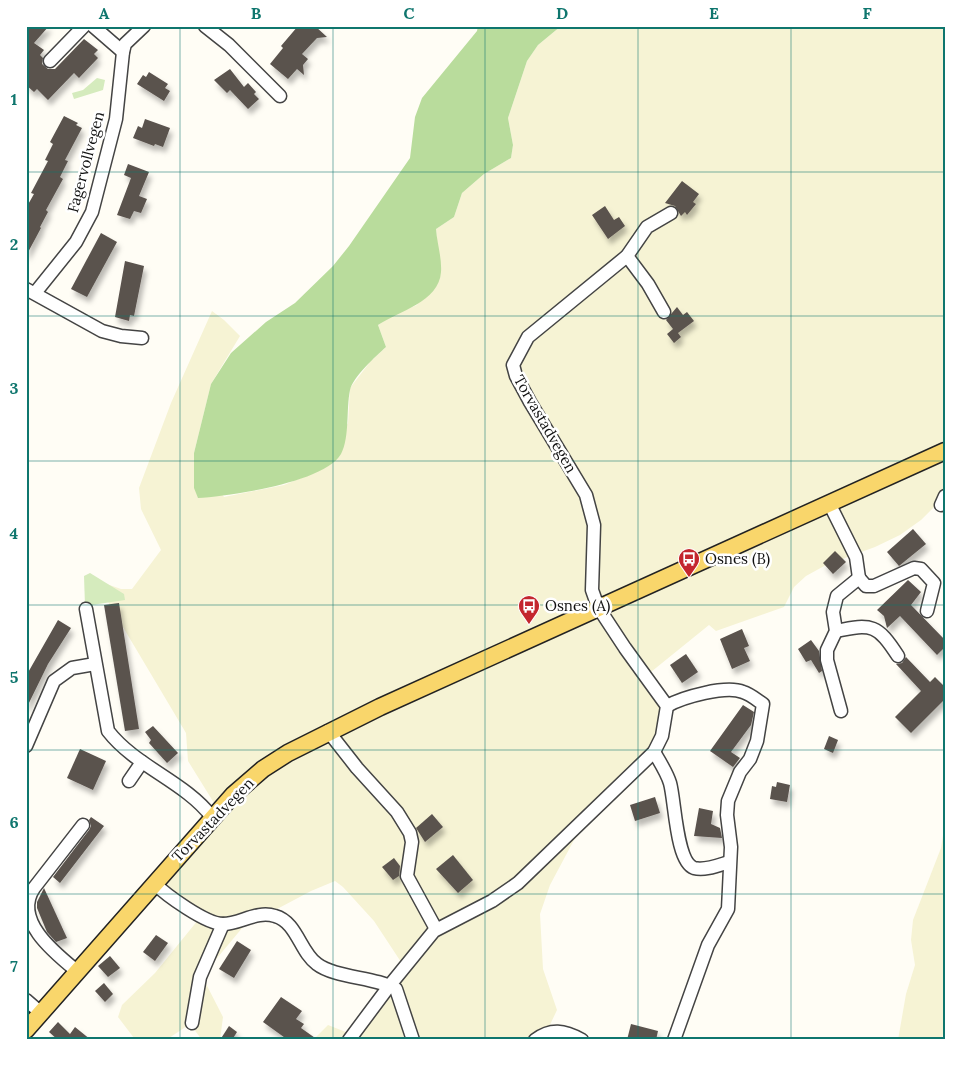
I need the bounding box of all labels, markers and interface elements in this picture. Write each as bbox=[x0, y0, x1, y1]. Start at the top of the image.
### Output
text: A bbox=[99, 3, 110, 23]
text: B bbox=[251, 3, 262, 23]
text: C bbox=[403, 3, 415, 23]
text: D bbox=[556, 3, 568, 23]
text: E bbox=[709, 3, 719, 23]
text: F bbox=[862, 3, 872, 23]
text: 1 bbox=[11, 89, 17, 109]
street label: Fagervollvegen bbox=[63, 109, 108, 214]
text: 2 bbox=[10, 234, 18, 254]
street label: Torvastadvegen bbox=[510, 371, 581, 476]
text: 3 bbox=[10, 378, 19, 398]
text: 4 bbox=[10, 523, 19, 543]
bus stop icon: Osnes (B) bbox=[677, 547, 701, 578]
place label: Osnes (B) bbox=[705, 549, 771, 569]
bus stop icon: Osnes (A) bbox=[517, 594, 541, 625]
place label: Osnes (A) bbox=[545, 596, 611, 616]
text: 5 bbox=[10, 667, 19, 687]
street label: Torvastadvegen bbox=[168, 774, 258, 866]
text: 6 bbox=[9, 812, 19, 832]
text: 7 bbox=[10, 956, 18, 976]

